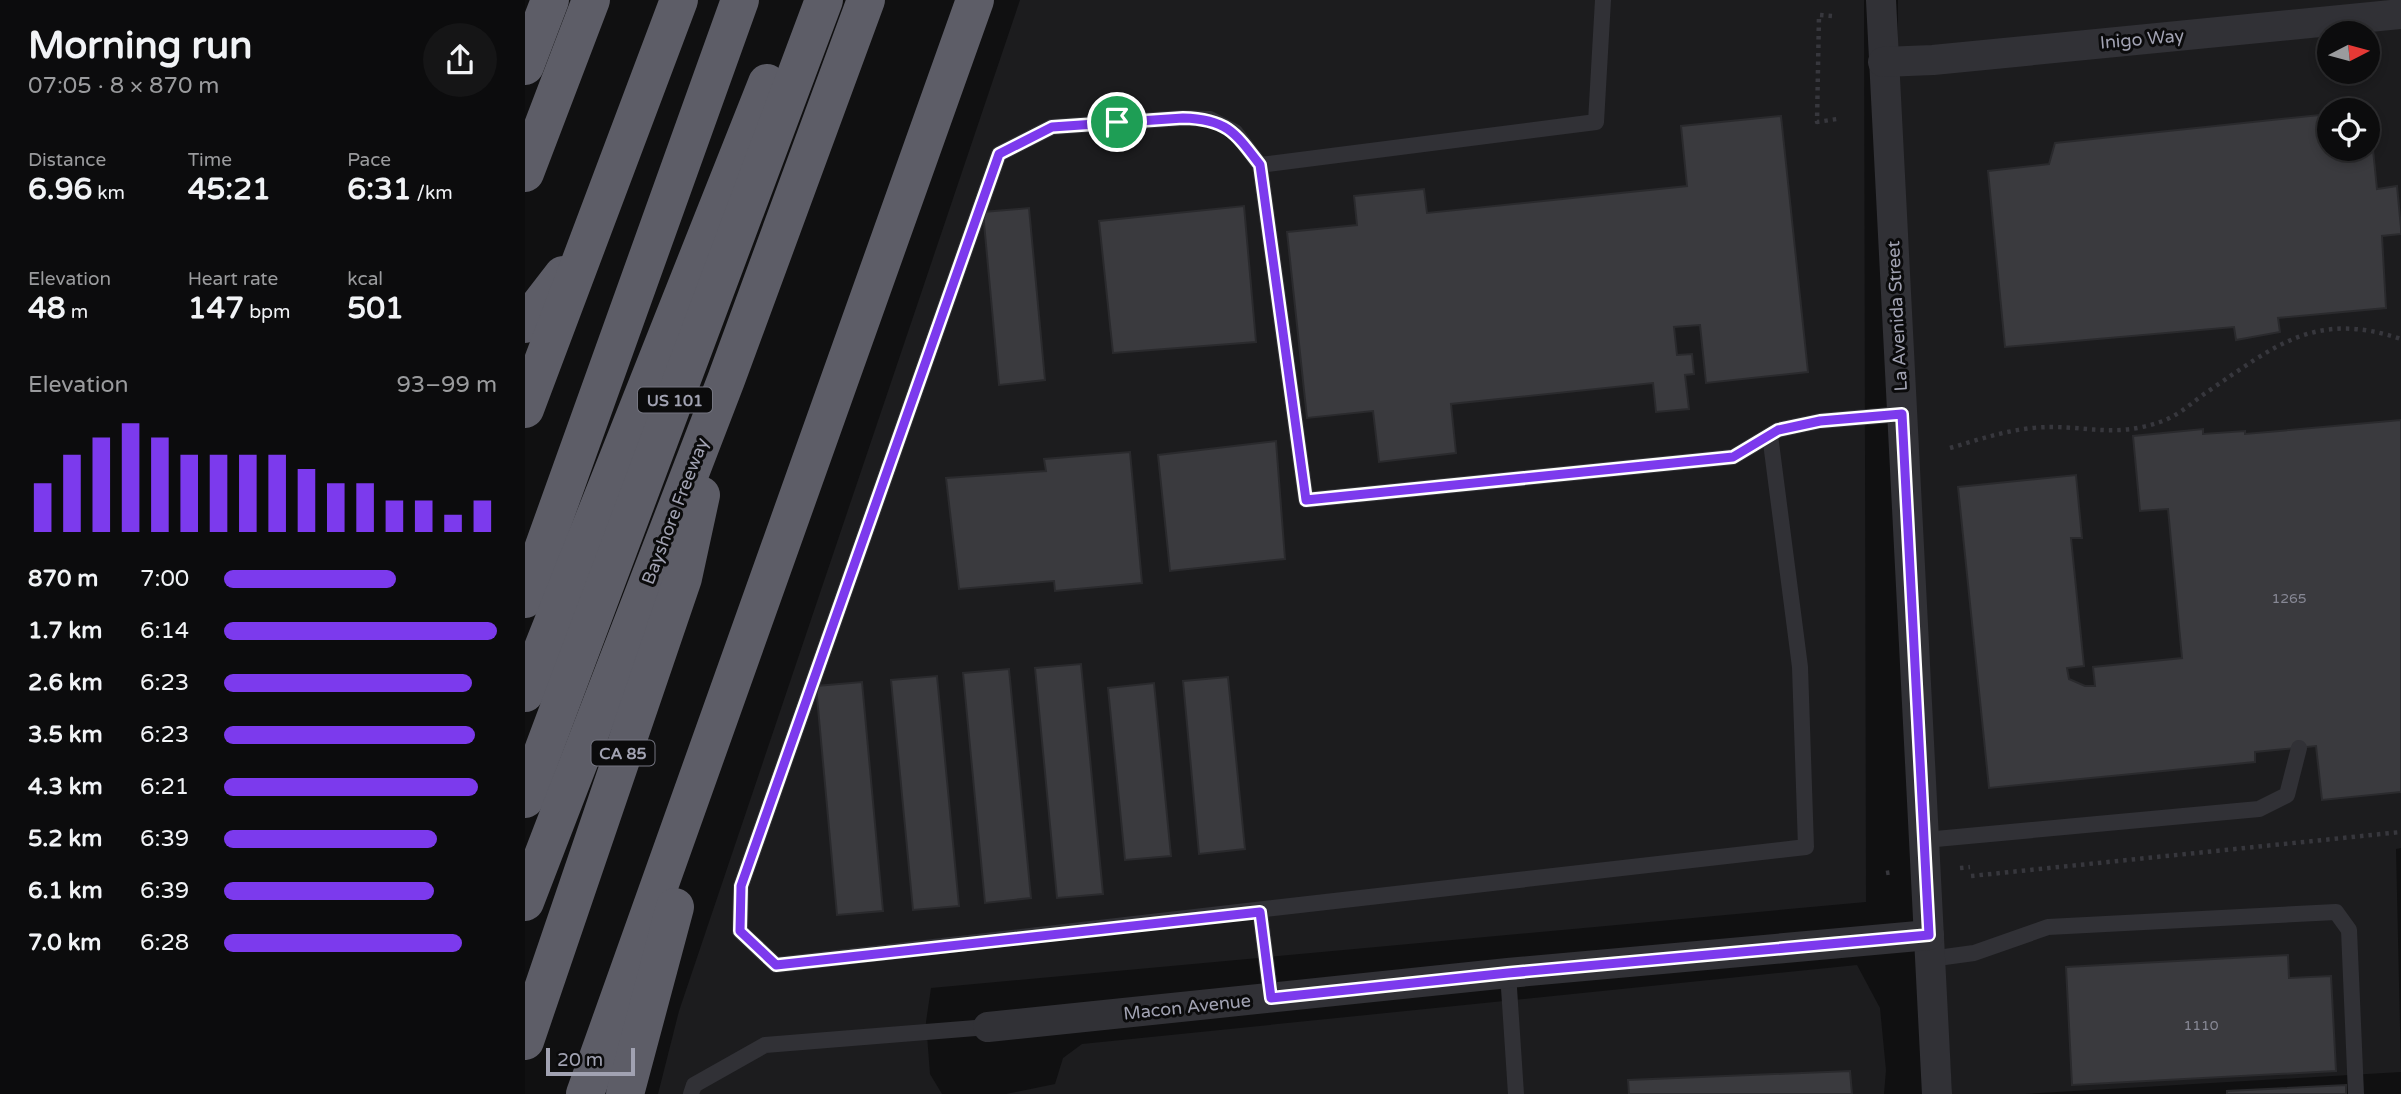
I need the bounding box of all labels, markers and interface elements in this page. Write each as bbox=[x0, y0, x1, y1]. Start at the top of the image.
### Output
north arrow bbox=[2317, 21, 2380, 84]
map controls bbox=[2317, 21, 2380, 161]
text: Morning run bbox=[28, 23, 252, 69]
button: share bbox=[423, 23, 497, 97]
street label: Inigo Way bbox=[2099, 24, 2185, 54]
text: 07:05 · 8 × 870 m bbox=[28, 72, 219, 100]
pin bbox=[1087, 92, 1147, 152]
button: locate bbox=[2317, 98, 2380, 161]
icon: arrive bbox=[1098, 103, 1136, 141]
text: Distance bbox=[28, 149, 106, 171]
text: Time bbox=[188, 149, 232, 171]
text: Pace bbox=[347, 149, 391, 171]
text: 6.96 bbox=[28, 171, 92, 208]
text: 45:21 bbox=[188, 171, 271, 208]
text: 6:31 bbox=[347, 171, 412, 208]
text: km bbox=[92, 182, 125, 204]
text: /km bbox=[412, 182, 453, 204]
street label: La Avenida Street bbox=[1882, 240, 1912, 392]
text: Elevation bbox=[28, 268, 111, 290]
text: Heart rate bbox=[188, 268, 278, 290]
text: kcal bbox=[347, 268, 383, 290]
text: 48 bbox=[28, 290, 66, 327]
text: 147 bbox=[188, 290, 244, 327]
text: 501 bbox=[347, 290, 404, 327]
text: m bbox=[66, 301, 88, 323]
text: bpm bbox=[244, 301, 291, 323]
text: Elevation bbox=[28, 371, 129, 399]
text: 93–99 m bbox=[396, 371, 497, 399]
road number: US 101 bbox=[638, 388, 712, 412]
street label: Bayshore Freeway bbox=[637, 434, 713, 587]
text: 870 m bbox=[28, 565, 98, 593]
text: 7:00 bbox=[140, 565, 189, 593]
house number: 1265 bbox=[2271, 590, 2307, 607]
text: 1.7 km bbox=[28, 617, 102, 645]
text: 6:14 bbox=[140, 617, 189, 645]
text: 2.6 km bbox=[28, 669, 103, 697]
text: 6:23 bbox=[140, 669, 189, 697]
text: 3.5 km bbox=[28, 721, 103, 749]
text: 6:23 bbox=[140, 721, 189, 749]
road number: CA 85 bbox=[591, 740, 655, 766]
text: 4.3 km bbox=[28, 773, 103, 801]
text: 6:21 bbox=[140, 773, 189, 801]
text: 5.2 km bbox=[28, 825, 102, 853]
text: 6:39 bbox=[140, 825, 189, 853]
text: 6.1 km bbox=[28, 877, 103, 905]
text: 6:39 bbox=[140, 877, 189, 905]
text: 7.0 km bbox=[28, 929, 101, 957]
text: 6:28 bbox=[140, 929, 189, 957]
street label: Macon Avenue bbox=[1122, 989, 1252, 1025]
house number: 1110 bbox=[2183, 1017, 2219, 1034]
scale bar bbox=[546, 1045, 635, 1077]
text: 20 m bbox=[557, 1049, 603, 1071]

